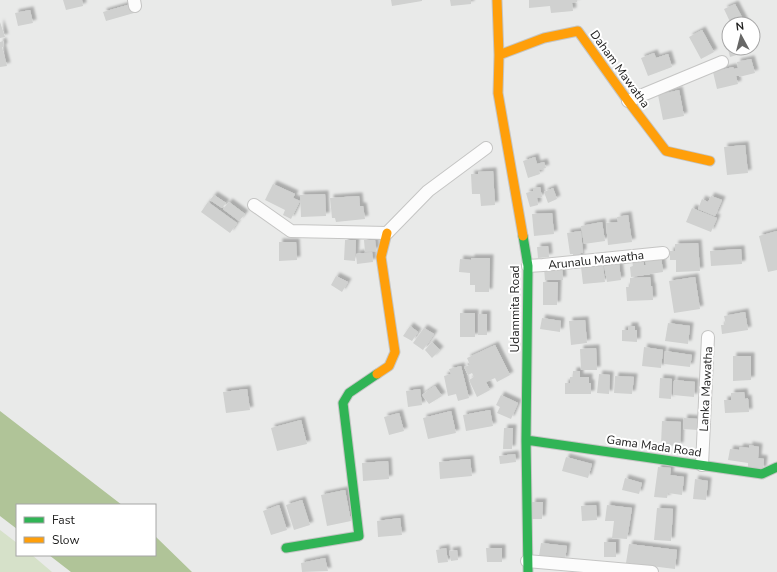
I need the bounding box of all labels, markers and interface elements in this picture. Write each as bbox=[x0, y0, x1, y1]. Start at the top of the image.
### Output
north arrow bbox=[721, 16, 761, 56]
text: N bbox=[735, 19, 745, 35]
street label: Daham Mawatha bbox=[586, 27, 654, 111]
street label: Arunalu Mawatha bbox=[547, 247, 645, 273]
street label: Udammita Road bbox=[507, 266, 523, 352]
street label: Lanka Mawatha bbox=[696, 346, 716, 432]
street label: Gama Mada Road bbox=[605, 431, 703, 461]
legend bbox=[16, 504, 156, 556]
text: Fast bbox=[52, 512, 75, 528]
text: Slow bbox=[52, 532, 80, 548]

